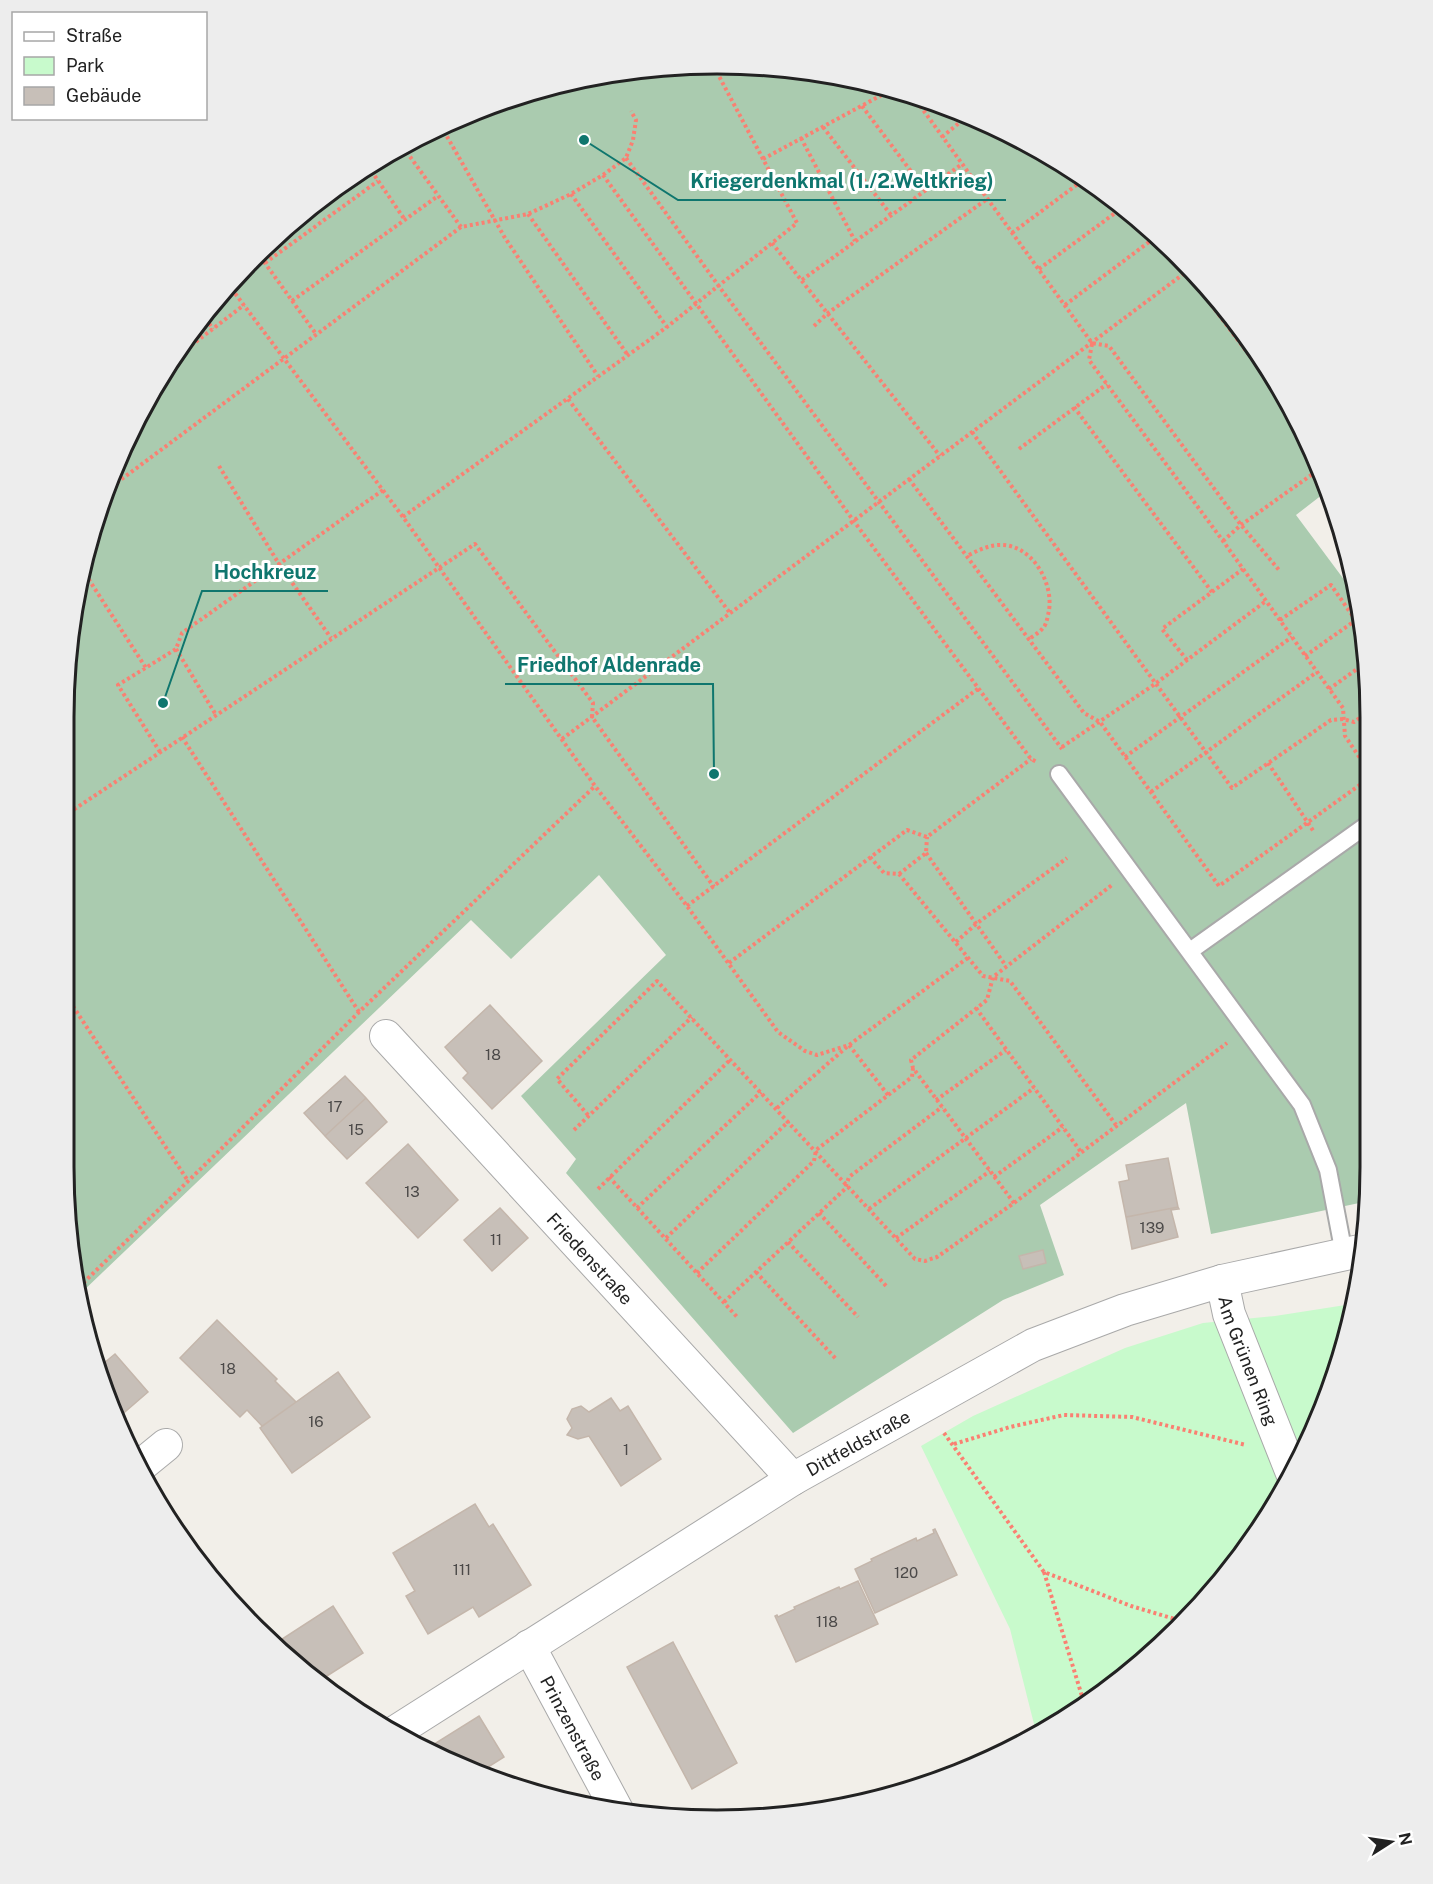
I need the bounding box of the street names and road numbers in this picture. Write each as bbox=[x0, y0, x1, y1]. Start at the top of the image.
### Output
street label: Friedenstraße bbox=[543, 1208, 638, 1309]
street label: Am Grünen Ring bbox=[1215, 1294, 1283, 1428]
street label: Dittfeldstraße bbox=[802, 1405, 914, 1480]
street label: Prinzenstraße bbox=[536, 1672, 610, 1784]

